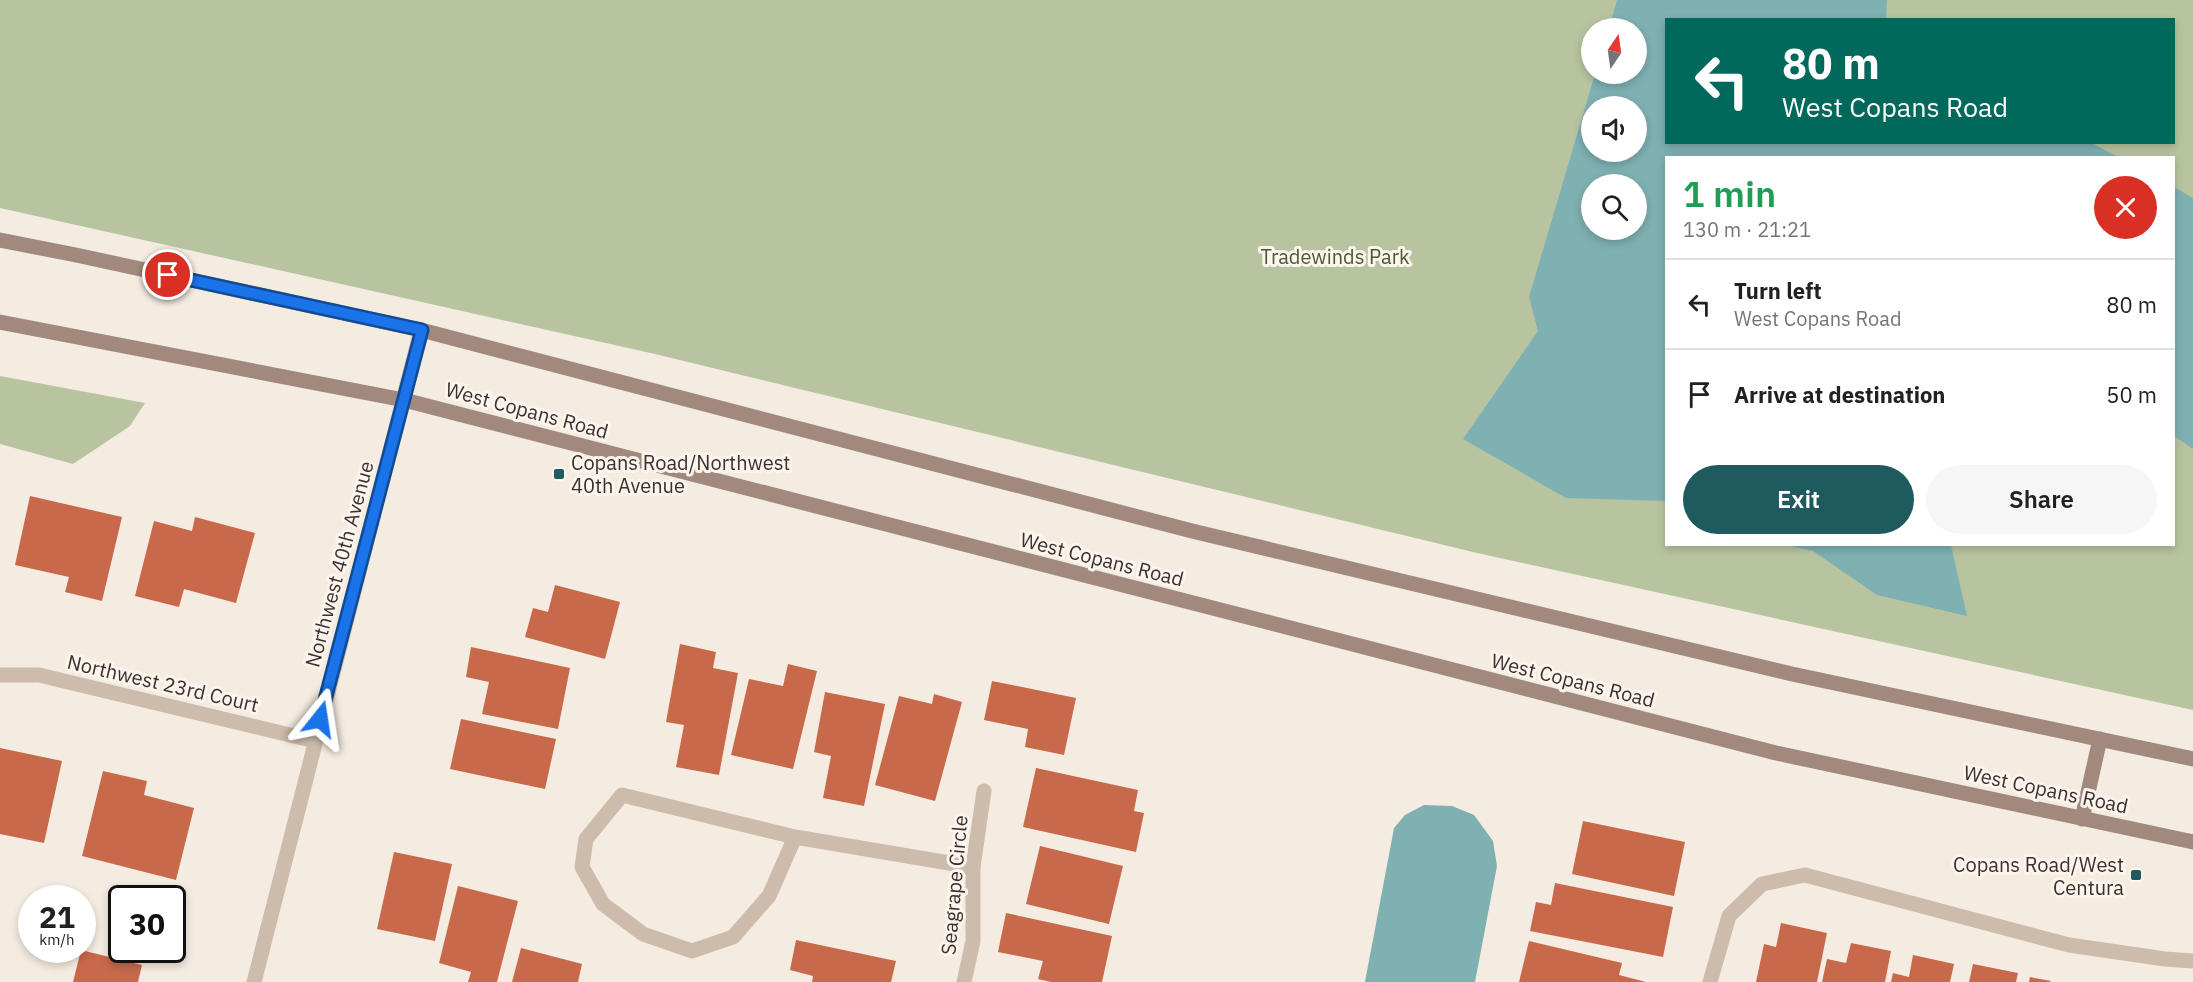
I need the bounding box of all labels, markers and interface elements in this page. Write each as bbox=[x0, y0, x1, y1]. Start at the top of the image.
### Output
north arrow bbox=[1581, 18, 1647, 84]
map controls bbox=[1581, 18, 1647, 240]
text: 80 m bbox=[1782, 36, 1880, 91]
icon: left bbox=[1683, 42, 1761, 120]
text: West Copans Road bbox=[1782, 89, 2008, 124]
button: sound bbox=[1581, 96, 1647, 162]
text: 1 min bbox=[1683, 170, 1776, 217]
button: search bbox=[1581, 174, 1647, 240]
button: close bbox=[2094, 176, 2157, 239]
text: 130 m · 21:21 bbox=[1683, 216, 1811, 243]
park label: Tradewinds Park bbox=[1260, 243, 1410, 270]
pin bbox=[142, 249, 193, 300]
icon: arrive bbox=[151, 258, 184, 291]
text: Turn left bbox=[1734, 276, 1822, 305]
icon: left bbox=[1683, 288, 1716, 321]
text: 80 m bbox=[2106, 290, 2157, 319]
text: West Copans Road bbox=[1734, 305, 1902, 332]
street label: West Copans Road bbox=[443, 375, 611, 445]
icon: arrive bbox=[1683, 378, 1716, 411]
text: Arrive at destination bbox=[1734, 380, 1945, 409]
text: 50 m bbox=[2106, 380, 2157, 409]
place label: Copans Road/Northwest 40th Avenue bbox=[571, 449, 790, 499]
street label: Northwest 40th Avenue bbox=[298, 458, 380, 670]
button: Exit bbox=[1683, 465, 1914, 534]
button: Share bbox=[1926, 465, 2157, 534]
marker: Copans Road/Northwest 40th Avenue bbox=[552, 467, 566, 481]
street label: West Copans Road bbox=[1017, 526, 1187, 592]
street label: West Copans Road bbox=[1488, 647, 1658, 713]
street label: Northwest 23rd Court bbox=[65, 648, 261, 718]
position arrow bbox=[288, 687, 352, 751]
street label: West Copans Road bbox=[1961, 758, 2131, 820]
street label: Seagrape Circle bbox=[934, 814, 974, 956]
place label: Copans Road/West Centura bbox=[1953, 851, 2124, 901]
marker: Copans Road/West Centura bbox=[2129, 868, 2143, 882]
speed limit sign: 30 bbox=[108, 885, 186, 963]
text: 21 bbox=[39, 897, 75, 936]
text: km/h bbox=[39, 930, 75, 949]

